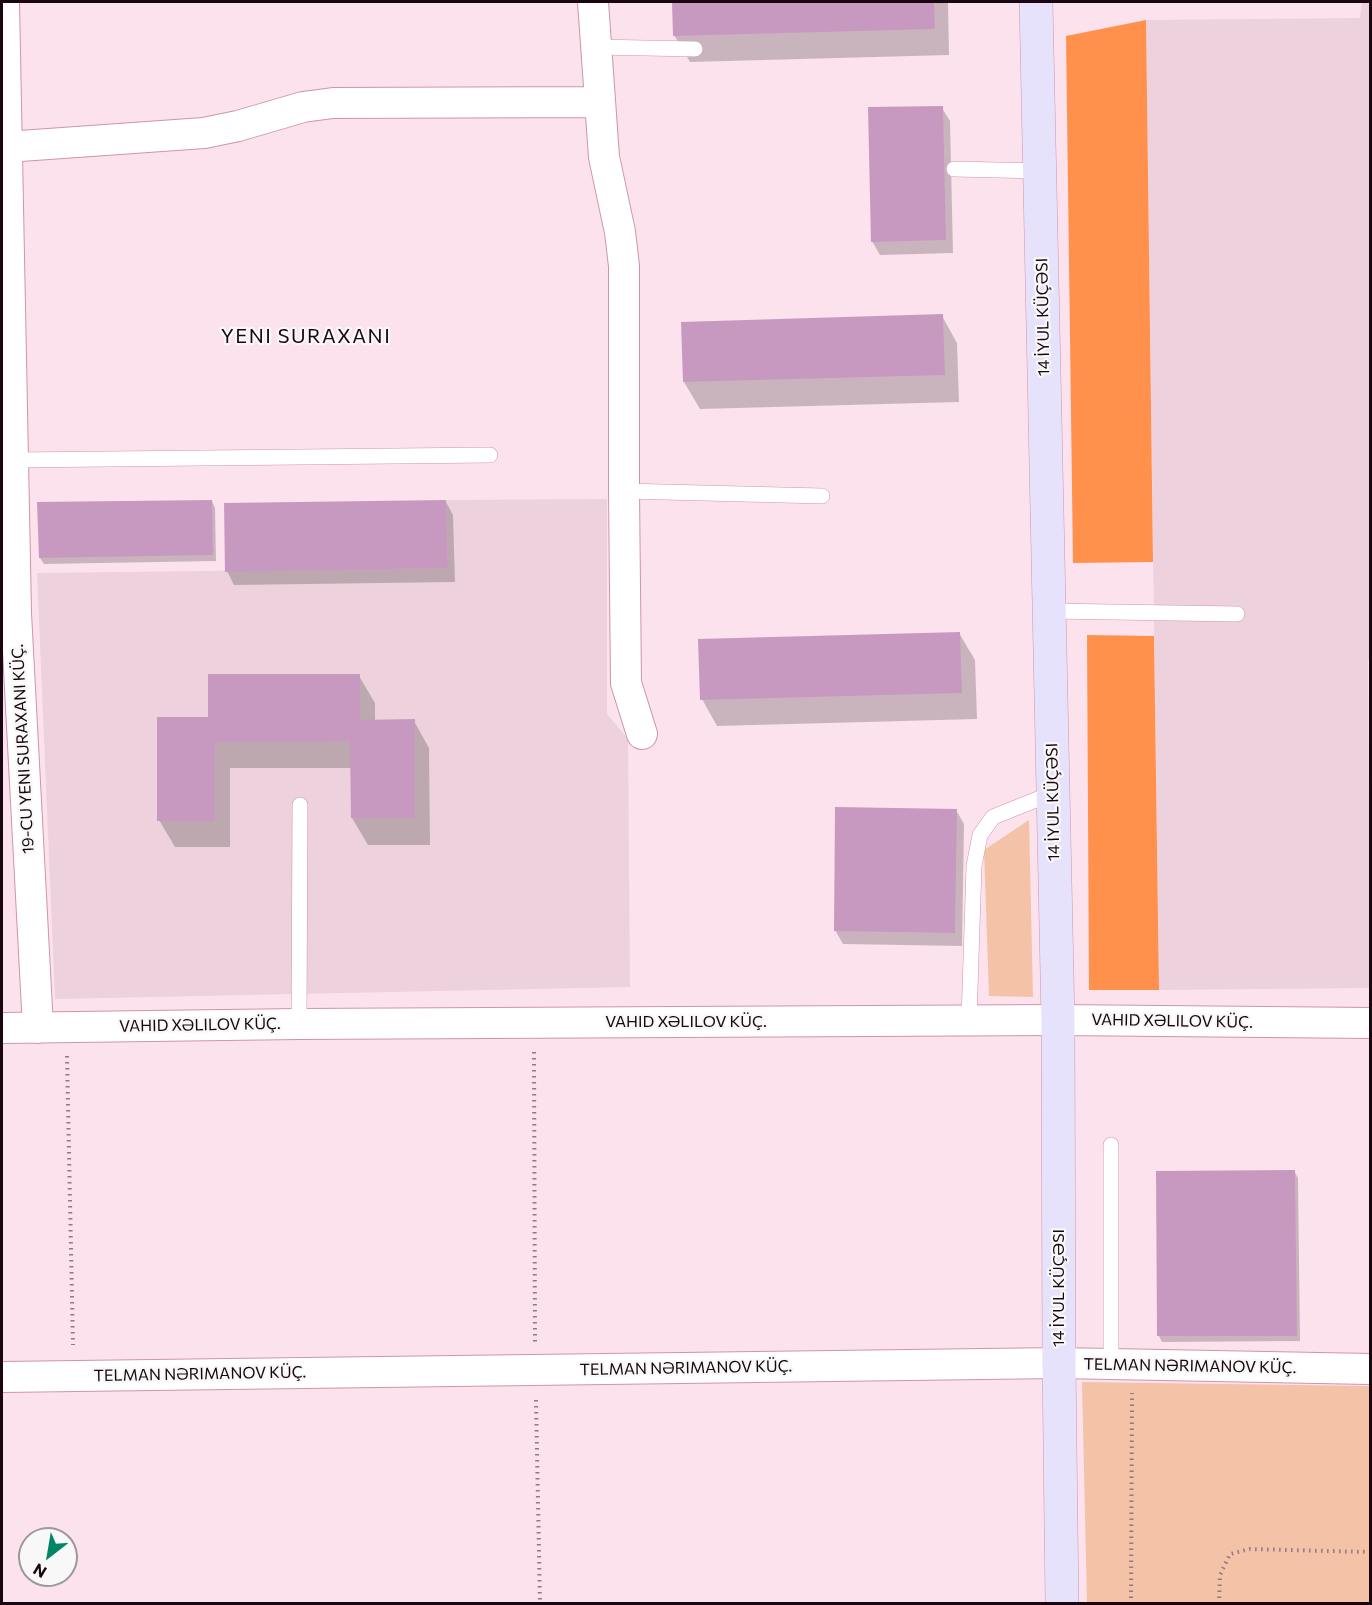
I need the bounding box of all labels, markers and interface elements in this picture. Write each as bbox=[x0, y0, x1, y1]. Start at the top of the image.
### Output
street label: 14 İYUL KÜÇƏSI bbox=[1032, 258, 1054, 376]
district label: YENI SURAXANI bbox=[221, 324, 391, 348]
street label: 19-CU YENI SURAXANI KÜÇ. bbox=[8, 644, 38, 854]
street label: 14 İYUL KÜÇƏSI bbox=[1042, 743, 1064, 861]
street label: VAHID XƏLILOV KÜÇ. bbox=[1091, 1010, 1253, 1032]
street label: VAHID XƏLILOV KÜÇ. bbox=[605, 1012, 767, 1032]
street label: VAHID XƏLILOV KÜÇ. bbox=[119, 1014, 281, 1036]
street label: 14 İYUL KÜÇƏSI bbox=[1049, 1229, 1069, 1347]
street label: TELMAN NƏRIMANOV KÜÇ. bbox=[1084, 1355, 1296, 1377]
street label: TELMAN NƏRIMANOV KÜÇ. bbox=[580, 1357, 792, 1379]
street label: TELMAN NƏRIMANOV KÜÇ. bbox=[94, 1363, 306, 1385]
north arrow bbox=[18, 1527, 78, 1587]
text: N bbox=[29, 1560, 50, 1582]

